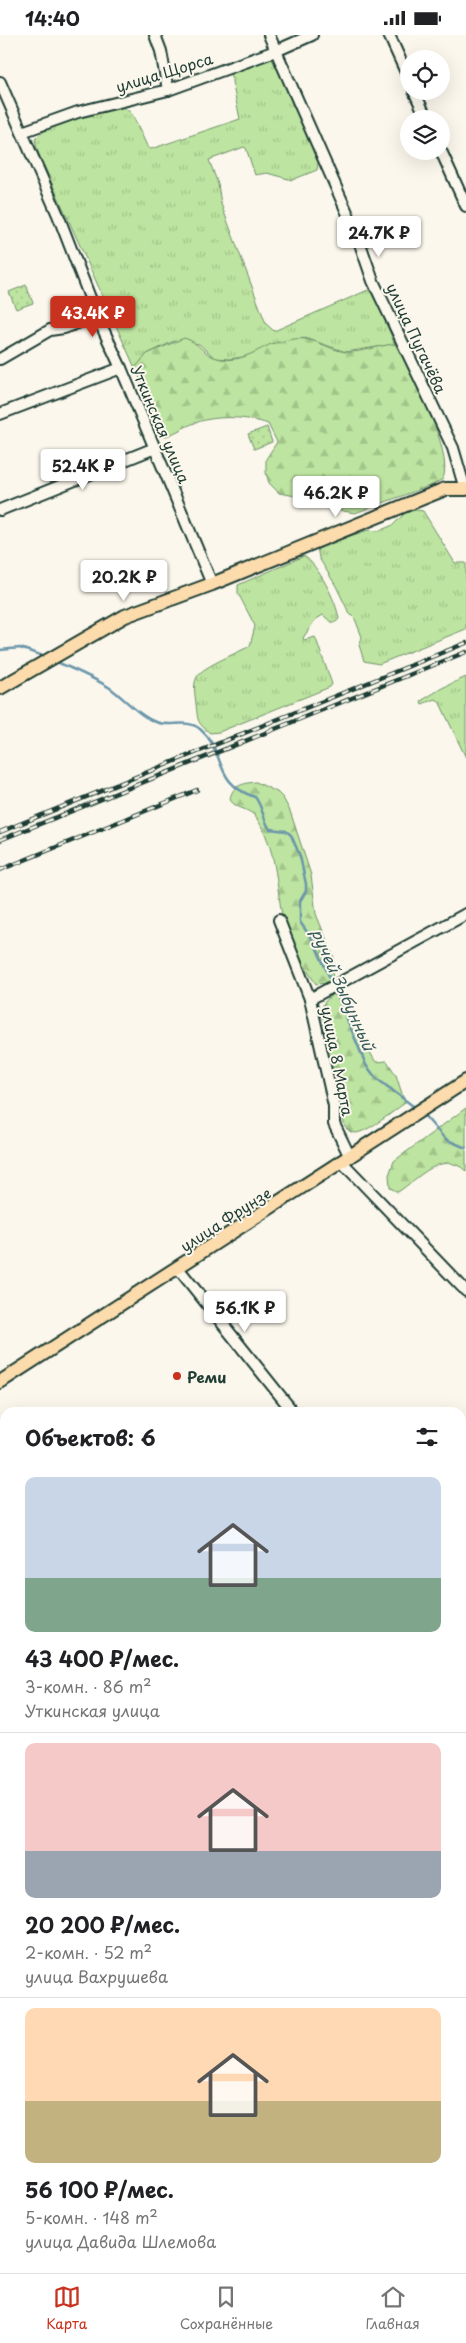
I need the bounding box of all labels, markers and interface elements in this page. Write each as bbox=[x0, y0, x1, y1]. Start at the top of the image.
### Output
text: 14:40 bbox=[25, 4, 80, 32]
street label: улица Щорса bbox=[113, 46, 216, 98]
map controls bbox=[400, 50, 450, 160]
button: locate bbox=[400, 50, 450, 100]
button: layers bbox=[400, 110, 450, 160]
pin: 24.7K ₽ bbox=[333, 215, 425, 258]
text: 24.7K ₽ bbox=[348, 220, 410, 244]
street label: улица Пугачёва bbox=[381, 279, 453, 398]
pin: 43.4K ₽ bbox=[47, 295, 139, 338]
text: 43.4K ₽ bbox=[61, 300, 125, 324]
street label: Уткинская улица bbox=[126, 361, 196, 487]
pin: 52.4K ₽ bbox=[37, 449, 129, 491]
text: 52.4K ₽ bbox=[51, 453, 115, 477]
pin: 46.2K ₽ bbox=[290, 475, 382, 518]
text: 46.2K ₽ bbox=[304, 480, 368, 504]
pin: 20.2K ₽ bbox=[78, 559, 170, 602]
text: 20.2K ₽ bbox=[91, 564, 157, 588]
water label: ручей Зыбунный bbox=[306, 924, 382, 1055]
street label: улица 8 Марта bbox=[316, 1004, 360, 1119]
street label: улица Фрунзе bbox=[175, 1181, 275, 1257]
pin: 56.1K ₽ bbox=[199, 1291, 291, 1333]
text: 56.1K ₽ bbox=[215, 1295, 275, 1319]
place label: Реми bbox=[187, 1365, 226, 1388]
marker: Реми bbox=[171, 1370, 183, 1382]
text: Объектов: 6 bbox=[25, 1421, 156, 1453]
icon: filters bbox=[413, 1423, 441, 1451]
icon: home bbox=[188, 1510, 278, 1600]
text: 43 400 ₽/мес. bbox=[25, 1642, 179, 1674]
text: 3-комн. · 86 m² bbox=[25, 1674, 152, 1698]
text: Уткинская улица bbox=[25, 1698, 160, 1722]
icon: home bbox=[188, 1775, 278, 1865]
text: 20 200 ₽/мес. bbox=[25, 1908, 180, 1940]
text: 2-комн. · 52 m² bbox=[25, 1940, 152, 1964]
text: улица Вахрушева bbox=[25, 1964, 168, 1988]
icon: home bbox=[188, 2040, 278, 2130]
text: 56 100 ₽/мес. bbox=[25, 2173, 174, 2205]
text: 5-комн. · 148 m² bbox=[25, 2205, 158, 2229]
text: улица Давида Шлемова bbox=[25, 2229, 216, 2253]
tab: Карта bbox=[46, 2283, 87, 2334]
tab: Сохранённые bbox=[180, 2283, 273, 2334]
tab: Главная bbox=[366, 2283, 420, 2334]

